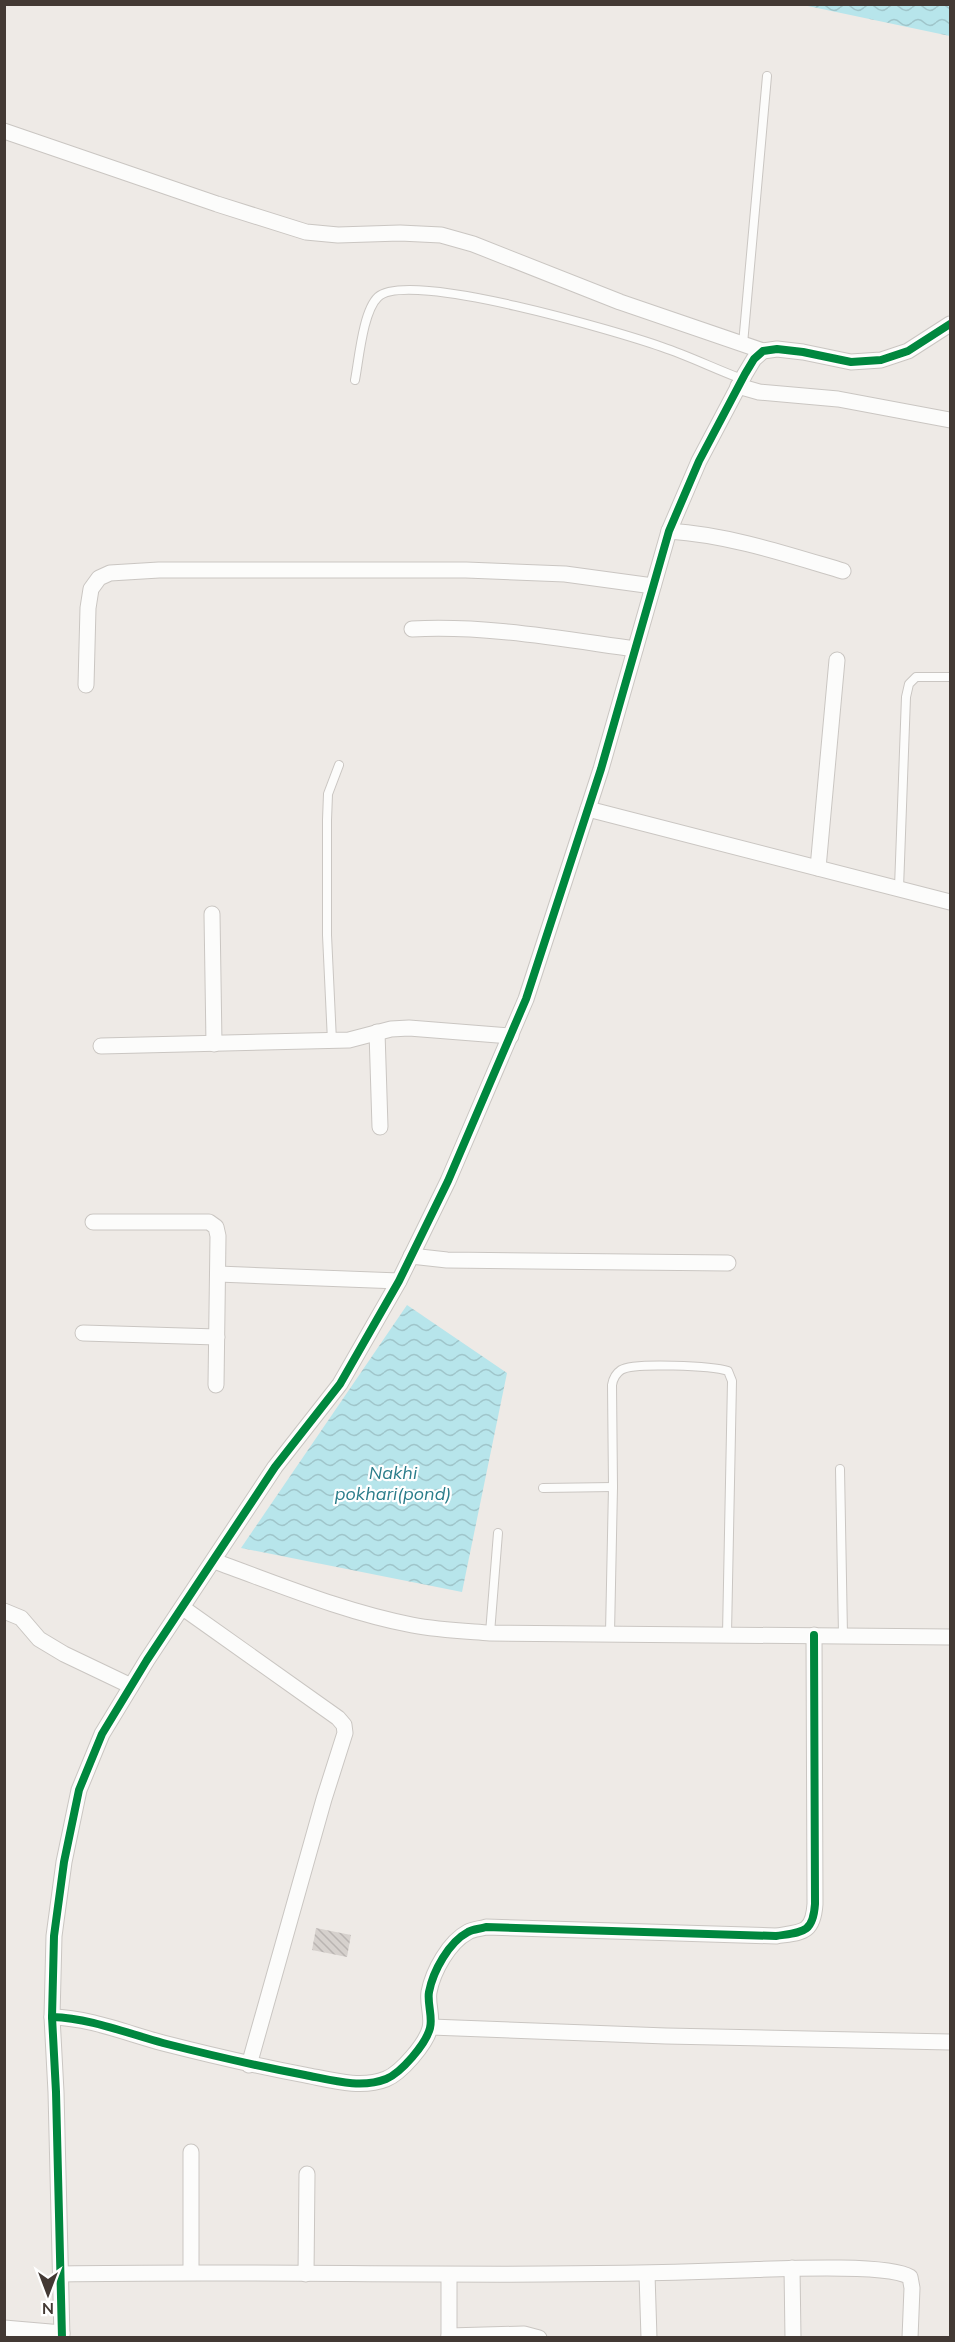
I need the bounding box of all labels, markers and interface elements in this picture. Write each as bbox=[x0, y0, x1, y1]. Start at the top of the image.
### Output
water label: Nakhi pokhari(pond) bbox=[335, 1461, 451, 1505]
north arrow bbox=[18, 2264, 78, 2324]
text: N bbox=[42, 2299, 54, 2319]

